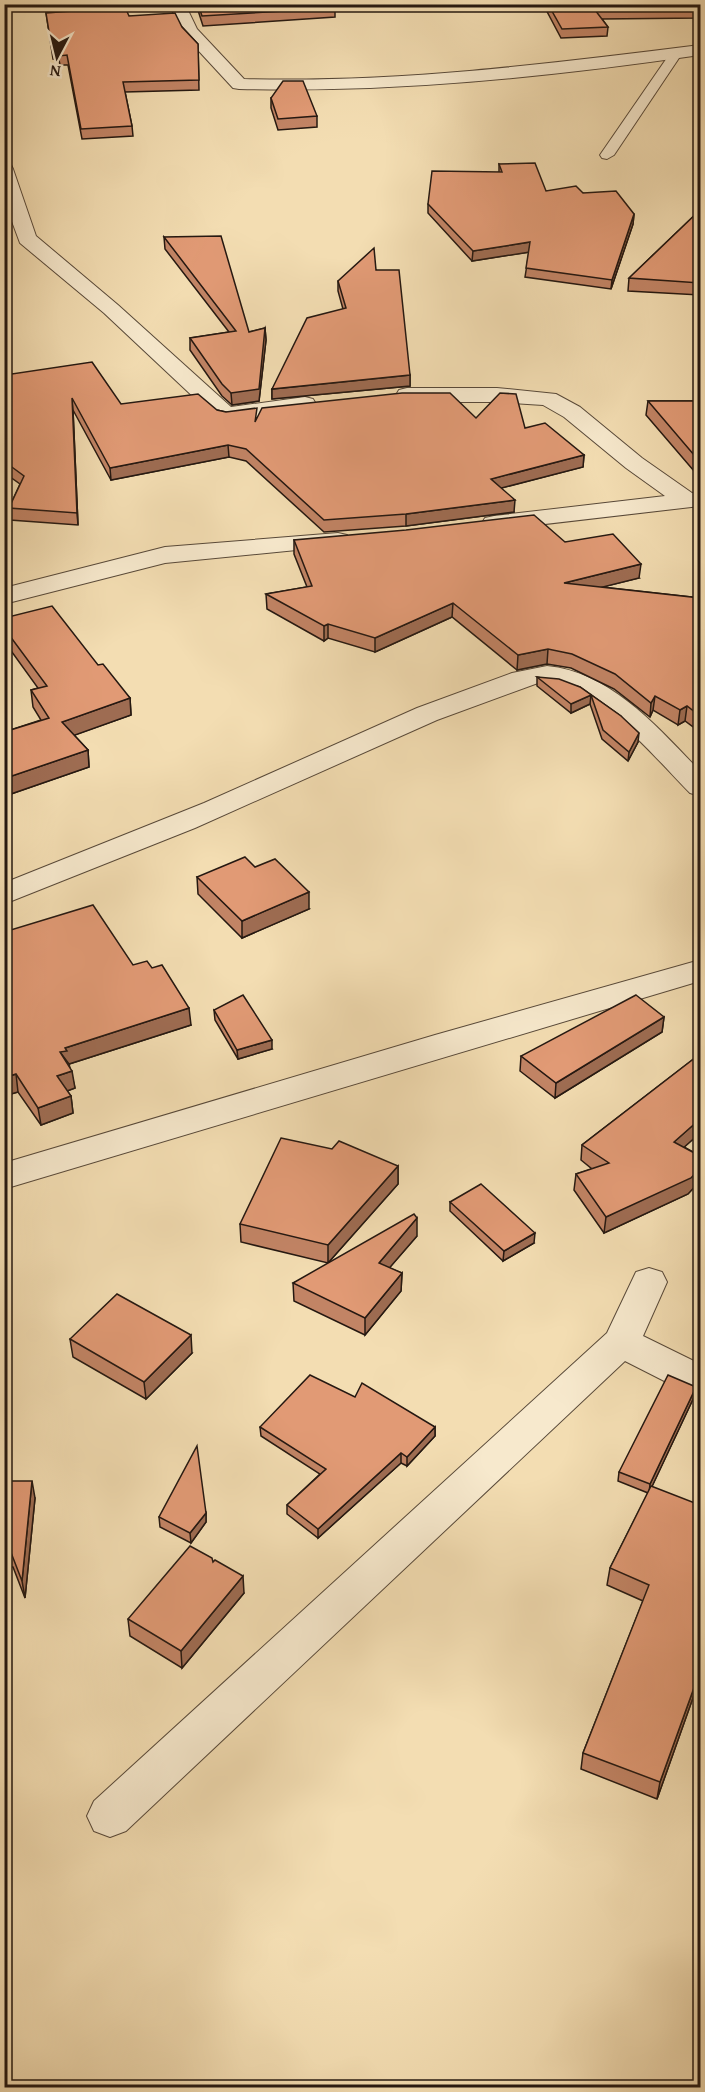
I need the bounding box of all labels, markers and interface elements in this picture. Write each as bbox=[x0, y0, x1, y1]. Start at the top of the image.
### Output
north arrow bbox=[27, 27, 87, 87]
text: N bbox=[48, 59, 62, 84]

